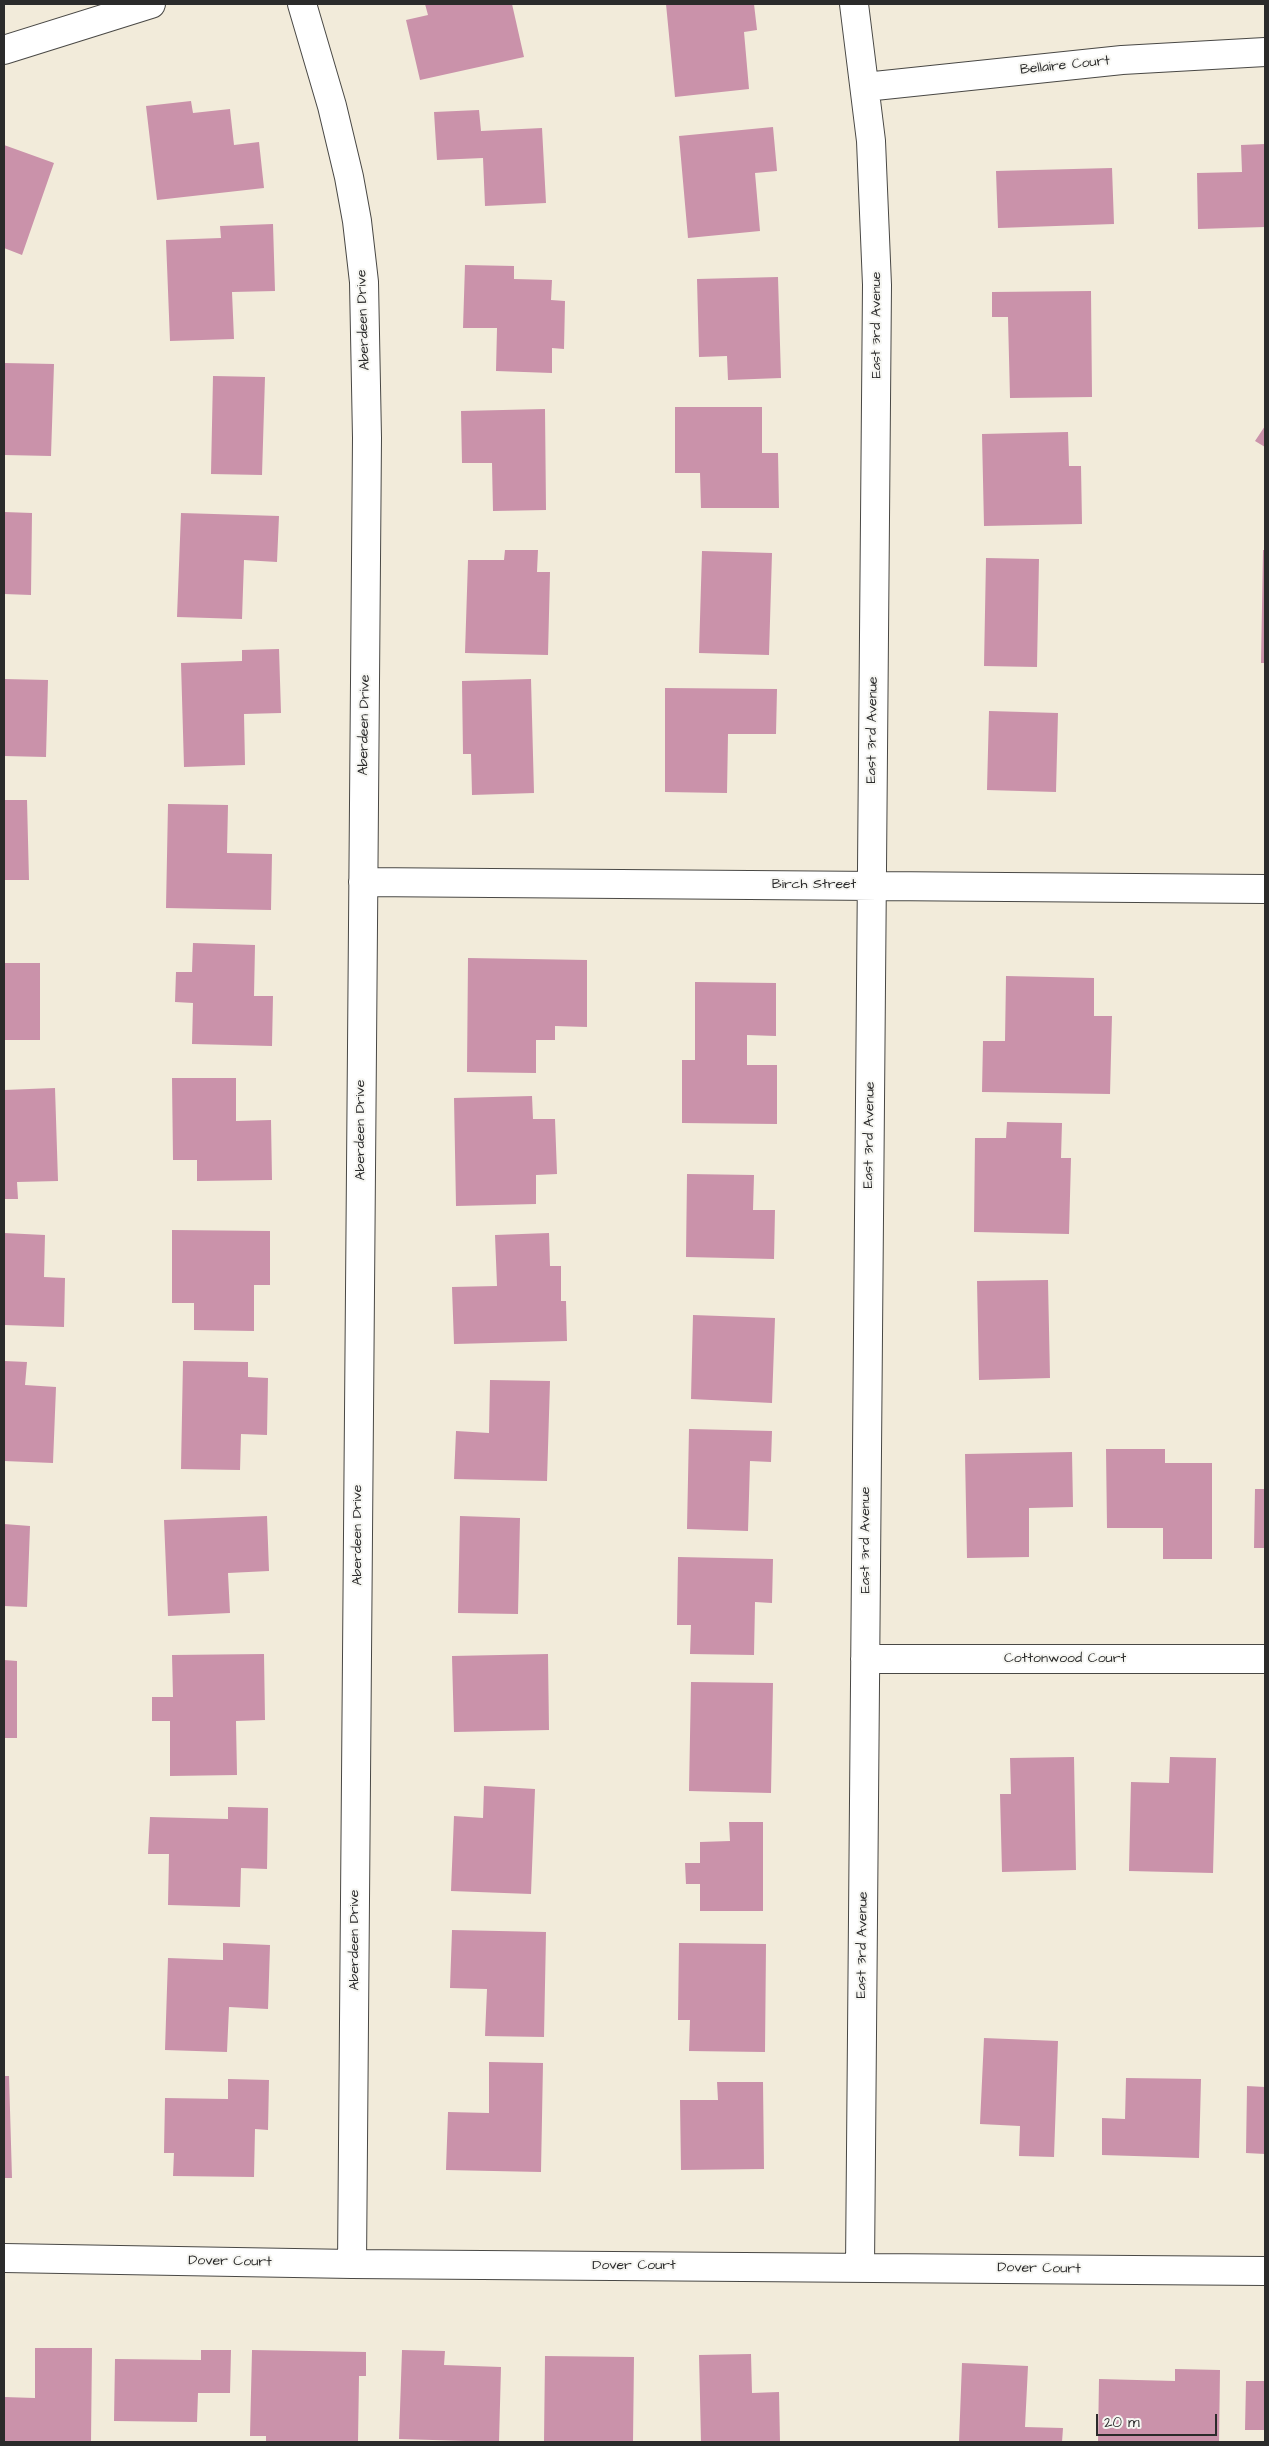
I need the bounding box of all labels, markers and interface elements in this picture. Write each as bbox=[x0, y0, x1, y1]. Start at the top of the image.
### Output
street label: Bellaire Court bbox=[1019, 53, 1111, 79]
street label: Aberdeen Drive bbox=[354, 269, 374, 371]
street label: East 3rd Avenue bbox=[869, 272, 885, 378]
street label: Aberdeen Drive bbox=[356, 674, 374, 776]
street label: East 3rd Avenue bbox=[864, 676, 882, 784]
street label: Birch Street bbox=[772, 877, 856, 893]
street label: Aberdeen Drive bbox=[353, 1080, 369, 1180]
street label: East 3rd Avenue bbox=[861, 1081, 879, 1189]
street label: Aberdeen Drive bbox=[350, 1485, 366, 1585]
street label: East 3rd Avenue bbox=[858, 1487, 874, 1593]
street label: Cottonwood Court bbox=[1004, 1651, 1126, 1667]
street label: Aberdeen Drive bbox=[347, 1890, 363, 1990]
street label: East 3rd Avenue bbox=[854, 1891, 872, 1999]
street label: Dover Court bbox=[188, 2253, 272, 2271]
street label: Dover Court bbox=[592, 2258, 676, 2274]
street label: Dover Court bbox=[997, 2260, 1081, 2278]
scale bar bbox=[1099, 2404, 1220, 2436]
text: 20 m bbox=[1104, 2412, 1140, 2433]

